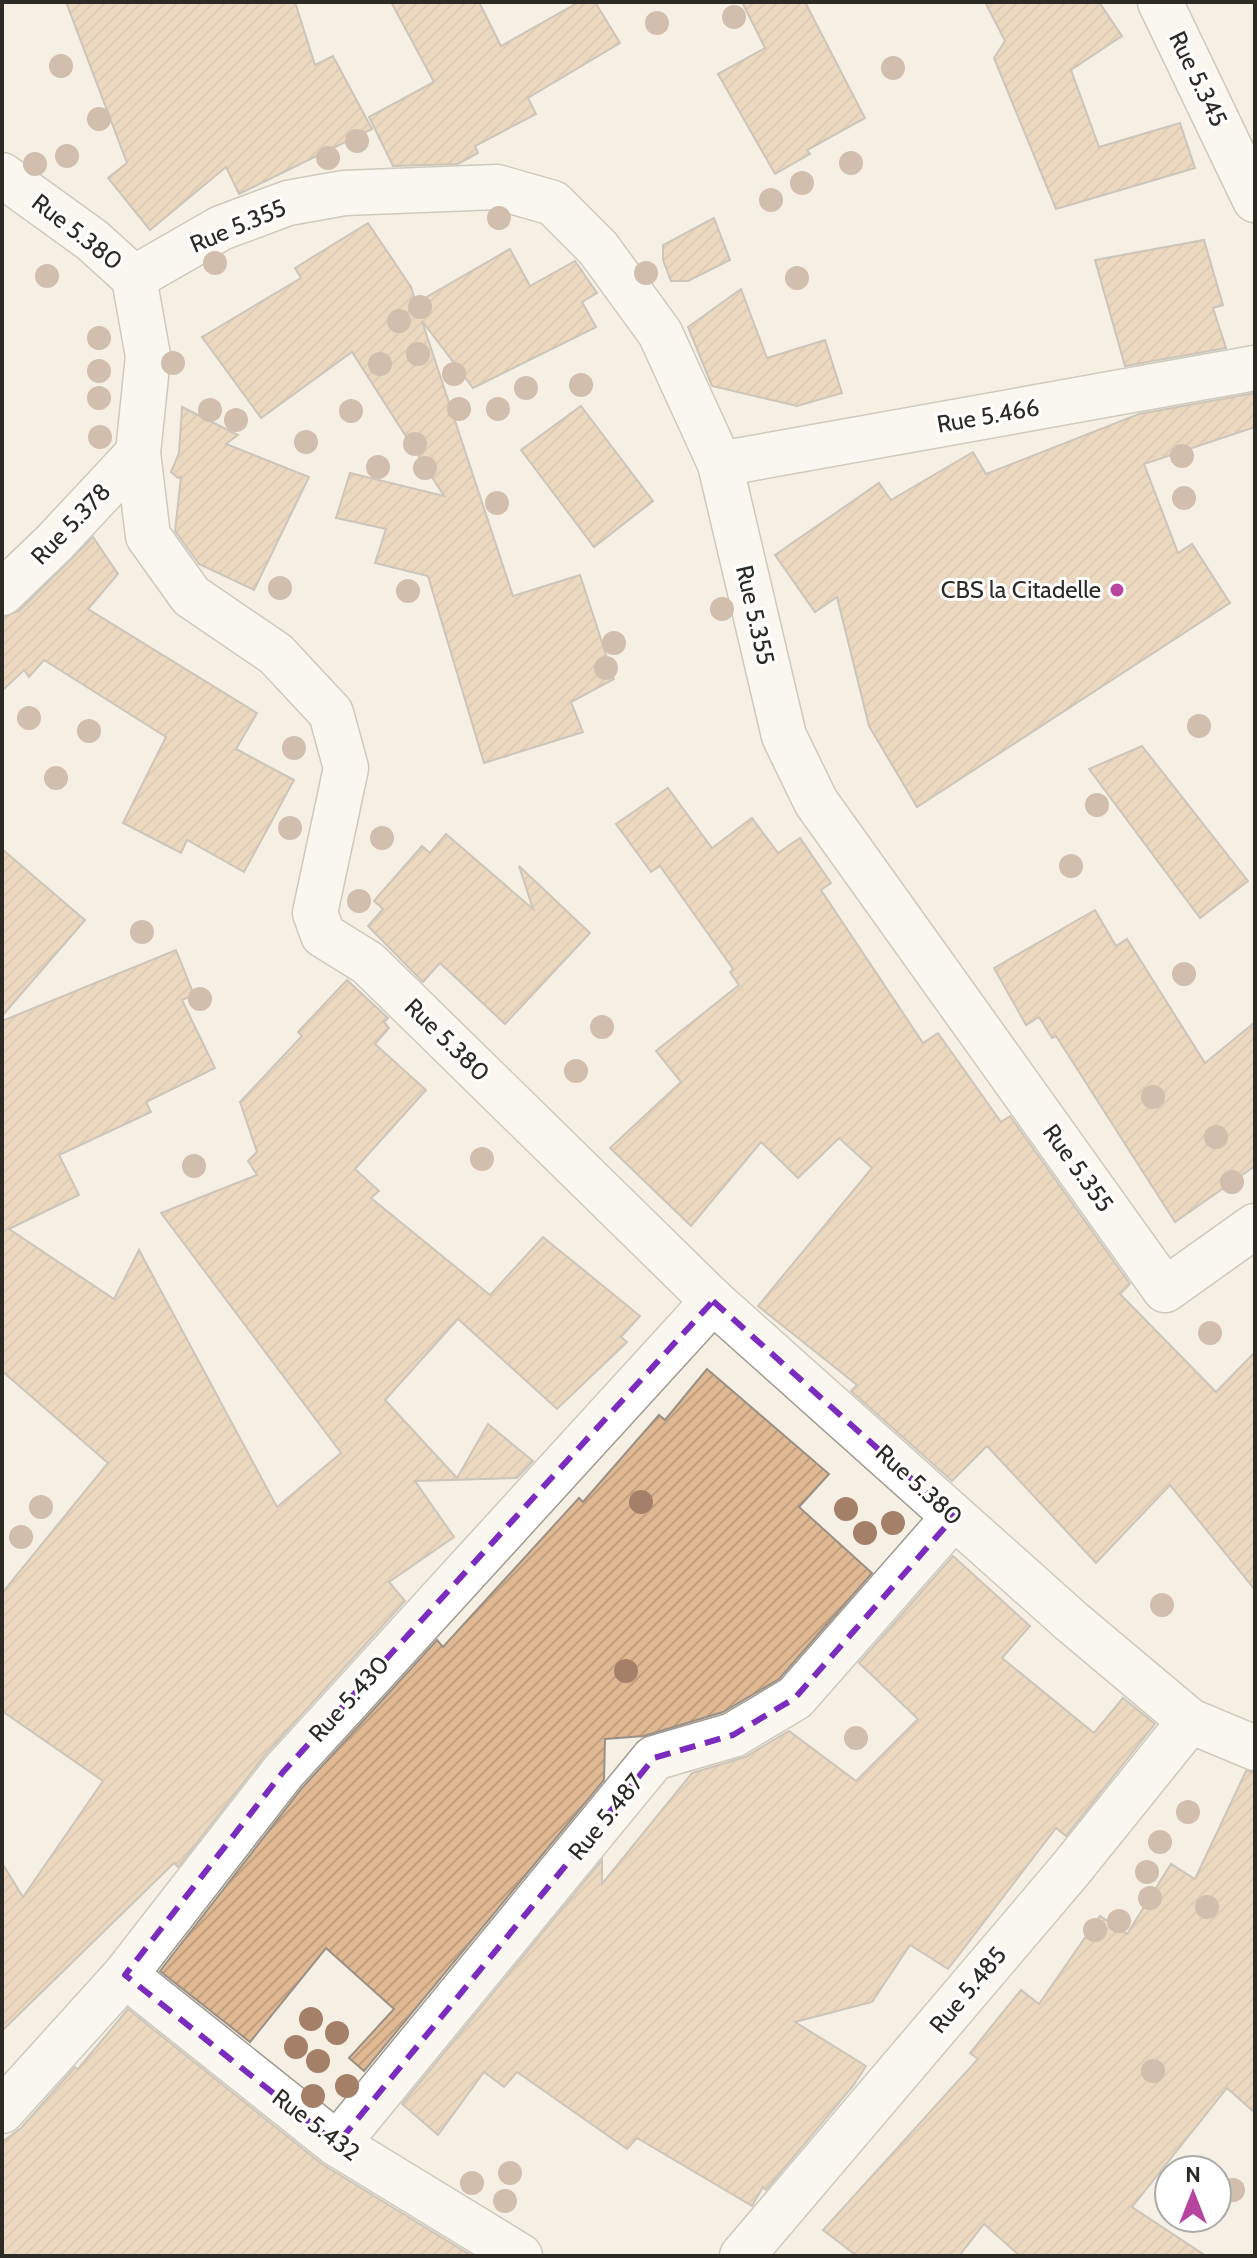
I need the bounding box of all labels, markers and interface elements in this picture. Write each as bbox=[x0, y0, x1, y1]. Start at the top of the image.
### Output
street label: Rue 5.345 bbox=[1163, 26, 1234, 131]
street label: Rue 5.380 bbox=[26, 187, 128, 276]
street label: Rue 5.355 bbox=[185, 192, 290, 259]
street label: Rue 5.466 bbox=[934, 392, 1041, 439]
street label: Rue 5.378 bbox=[25, 477, 117, 570]
street label: Rue 5.355 bbox=[730, 562, 781, 668]
place label: CBS la Citadelle bbox=[941, 575, 1101, 604]
marker: CBS la Citadelle bbox=[1108, 581, 1126, 599]
street label: Rue 5.380 bbox=[399, 992, 496, 1087]
street label: Rue 5.355 bbox=[1037, 1118, 1120, 1217]
street label: Rue 5.380 bbox=[870, 1438, 969, 1531]
street label: Rue 5.430 bbox=[302, 1650, 395, 1748]
street label: Rue 5.487 bbox=[562, 1768, 649, 1866]
street label: Rue 5.485 bbox=[923, 1941, 1012, 2039]
street label: Rue 5.432 bbox=[267, 2082, 366, 2167]
north arrow bbox=[1153, 2154, 1233, 2234]
text: N bbox=[1185, 2161, 1201, 2188]

